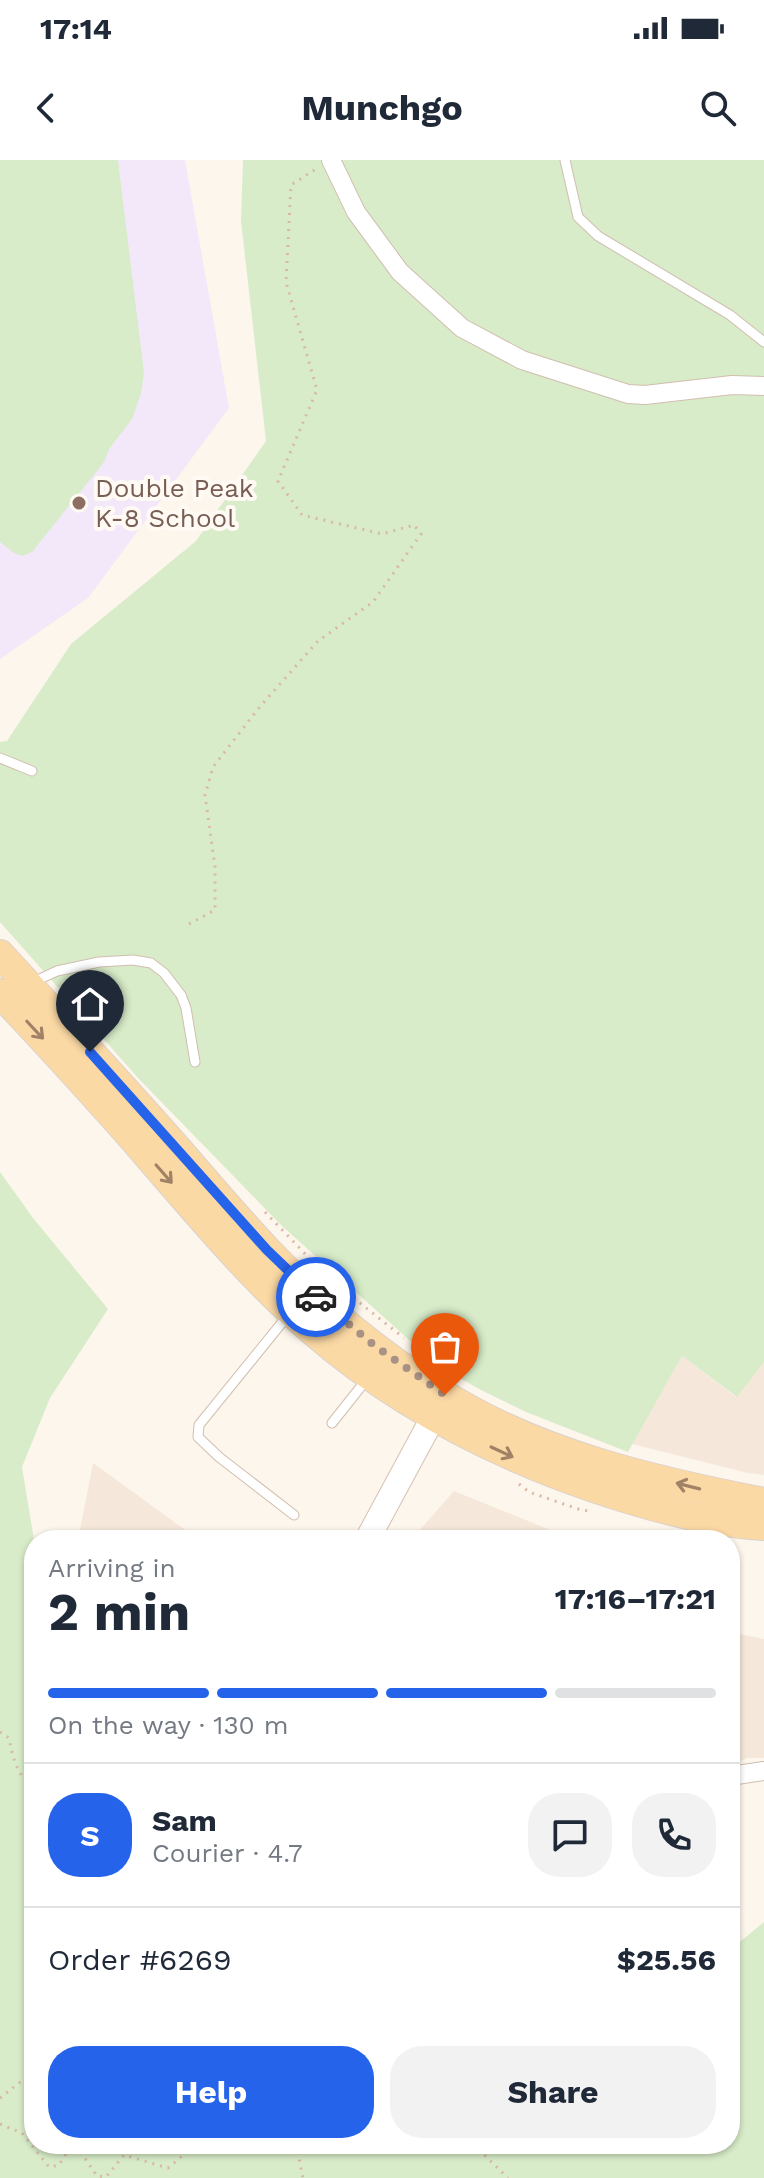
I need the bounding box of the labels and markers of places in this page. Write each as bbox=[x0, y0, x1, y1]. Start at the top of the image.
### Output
place label: Double Peak K-8 School bbox=[95, 473, 254, 533]
marker: Double Peak K-8 School bbox=[70, 494, 88, 512]
pin bbox=[56, 970, 124, 1052]
pin bbox=[411, 1313, 479, 1395]

